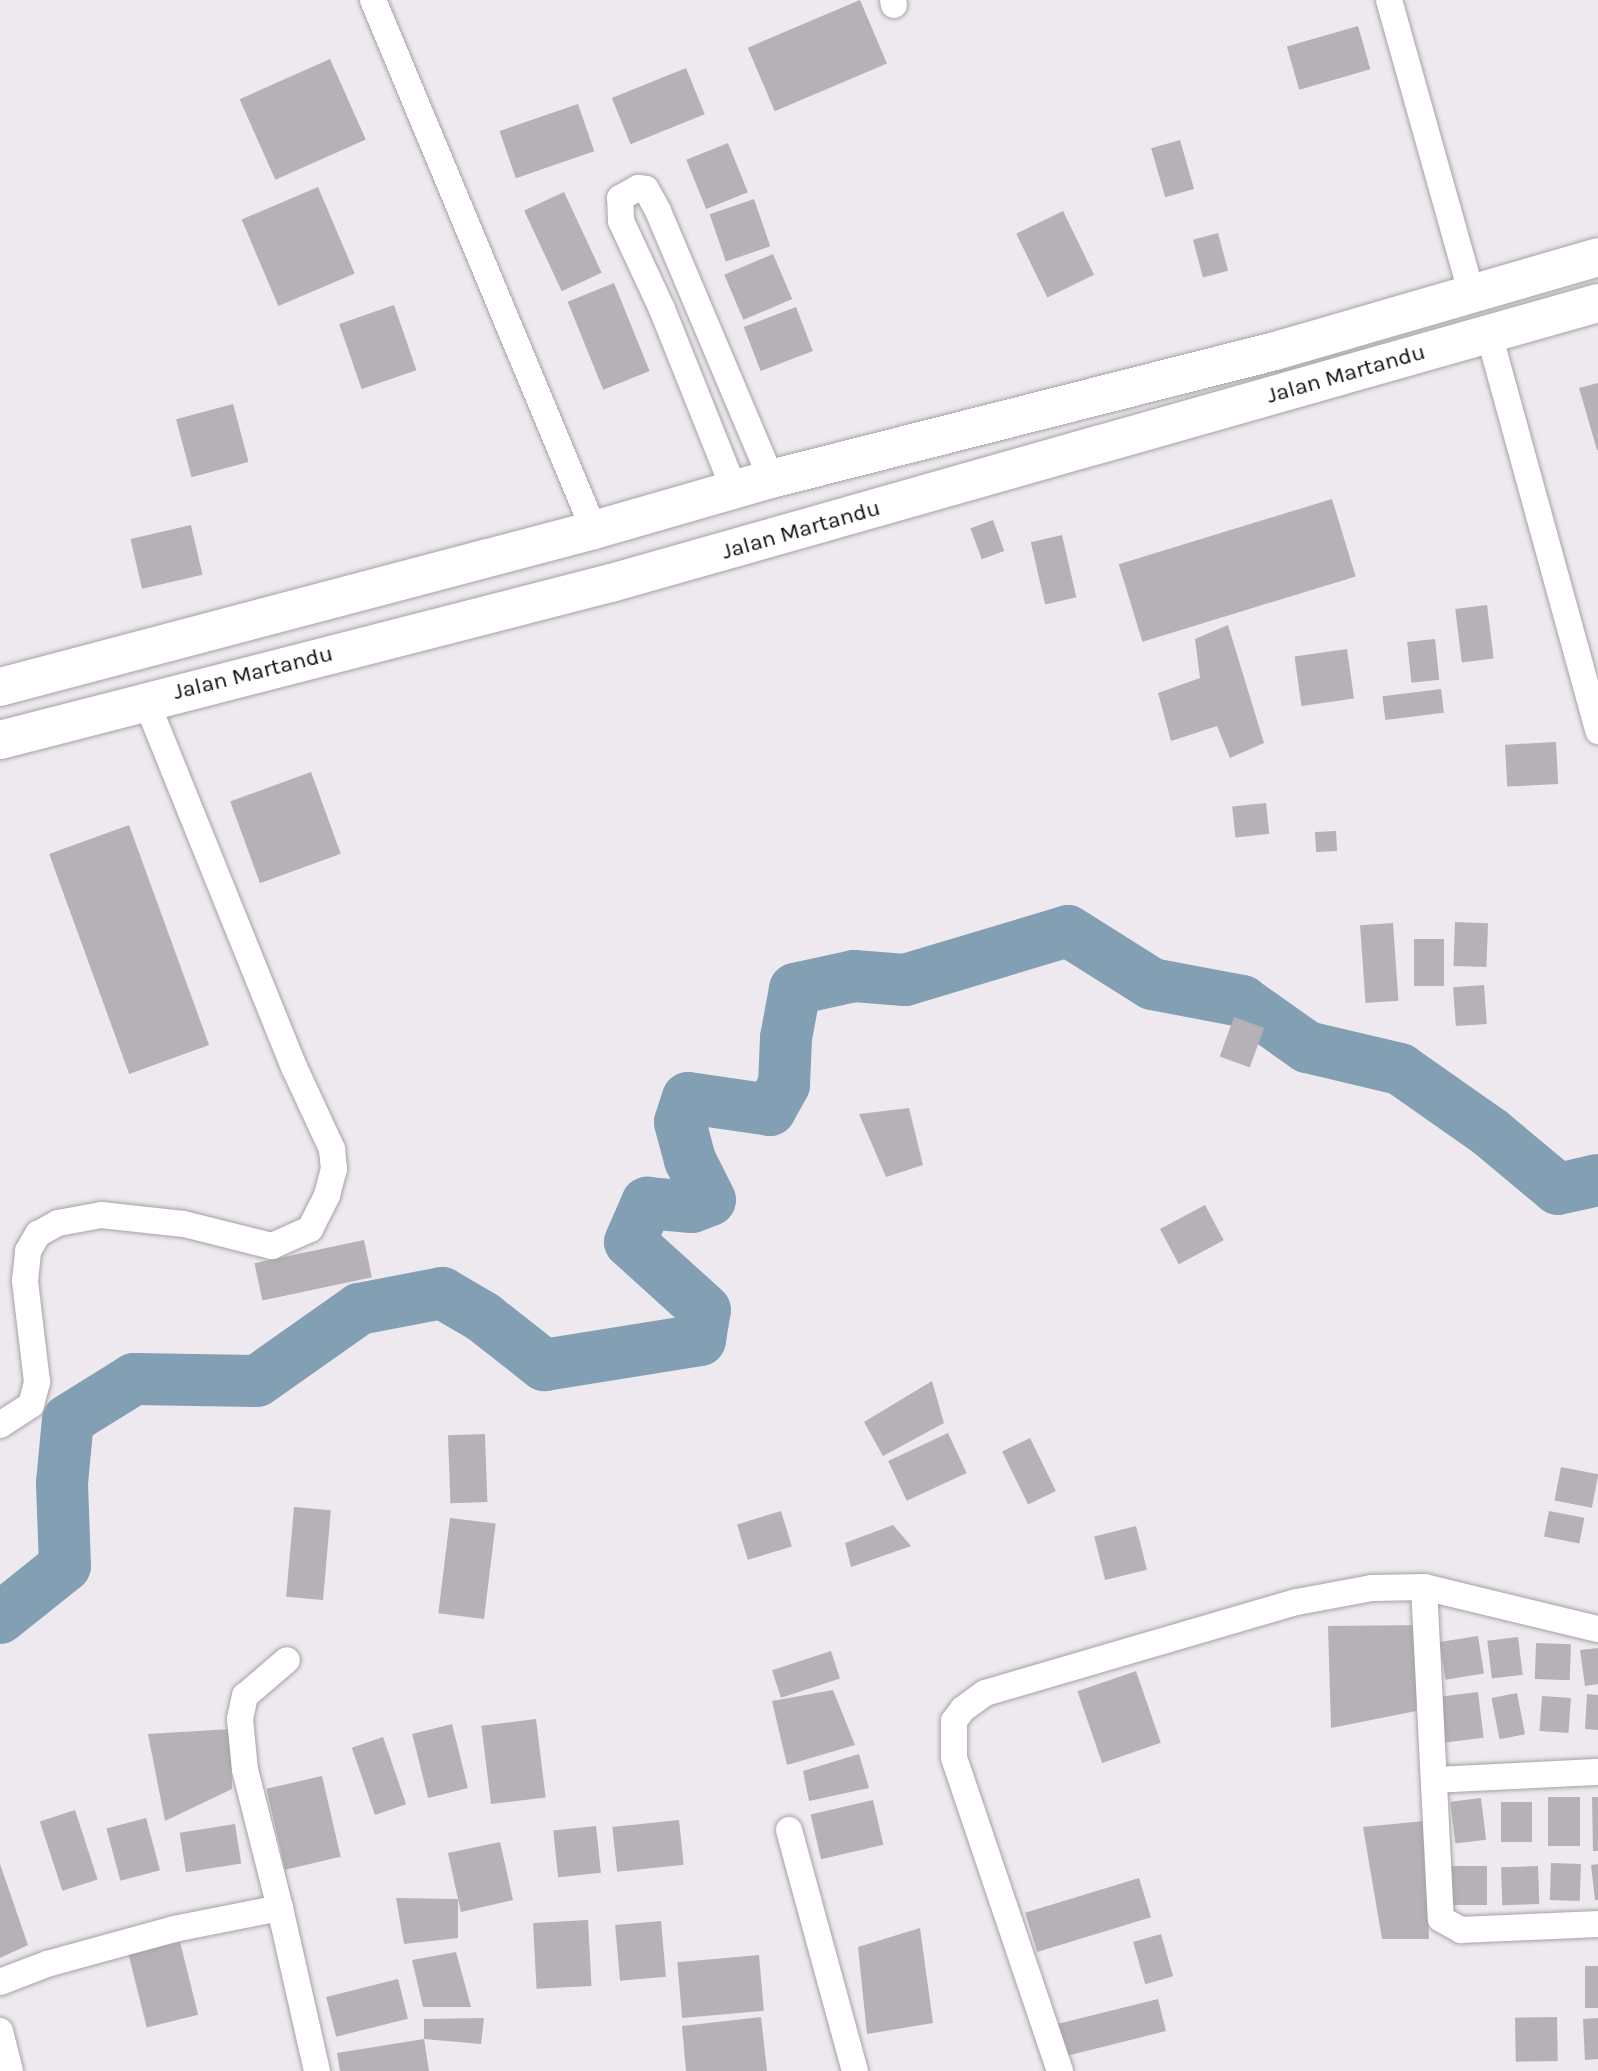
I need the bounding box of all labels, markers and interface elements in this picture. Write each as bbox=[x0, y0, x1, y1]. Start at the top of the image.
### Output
street label: Jalan Martandu bbox=[1264, 338, 1428, 410]
street label: Jalan Martandu bbox=[719, 494, 883, 566]
street label: Jalan Martandu bbox=[170, 640, 336, 706]

